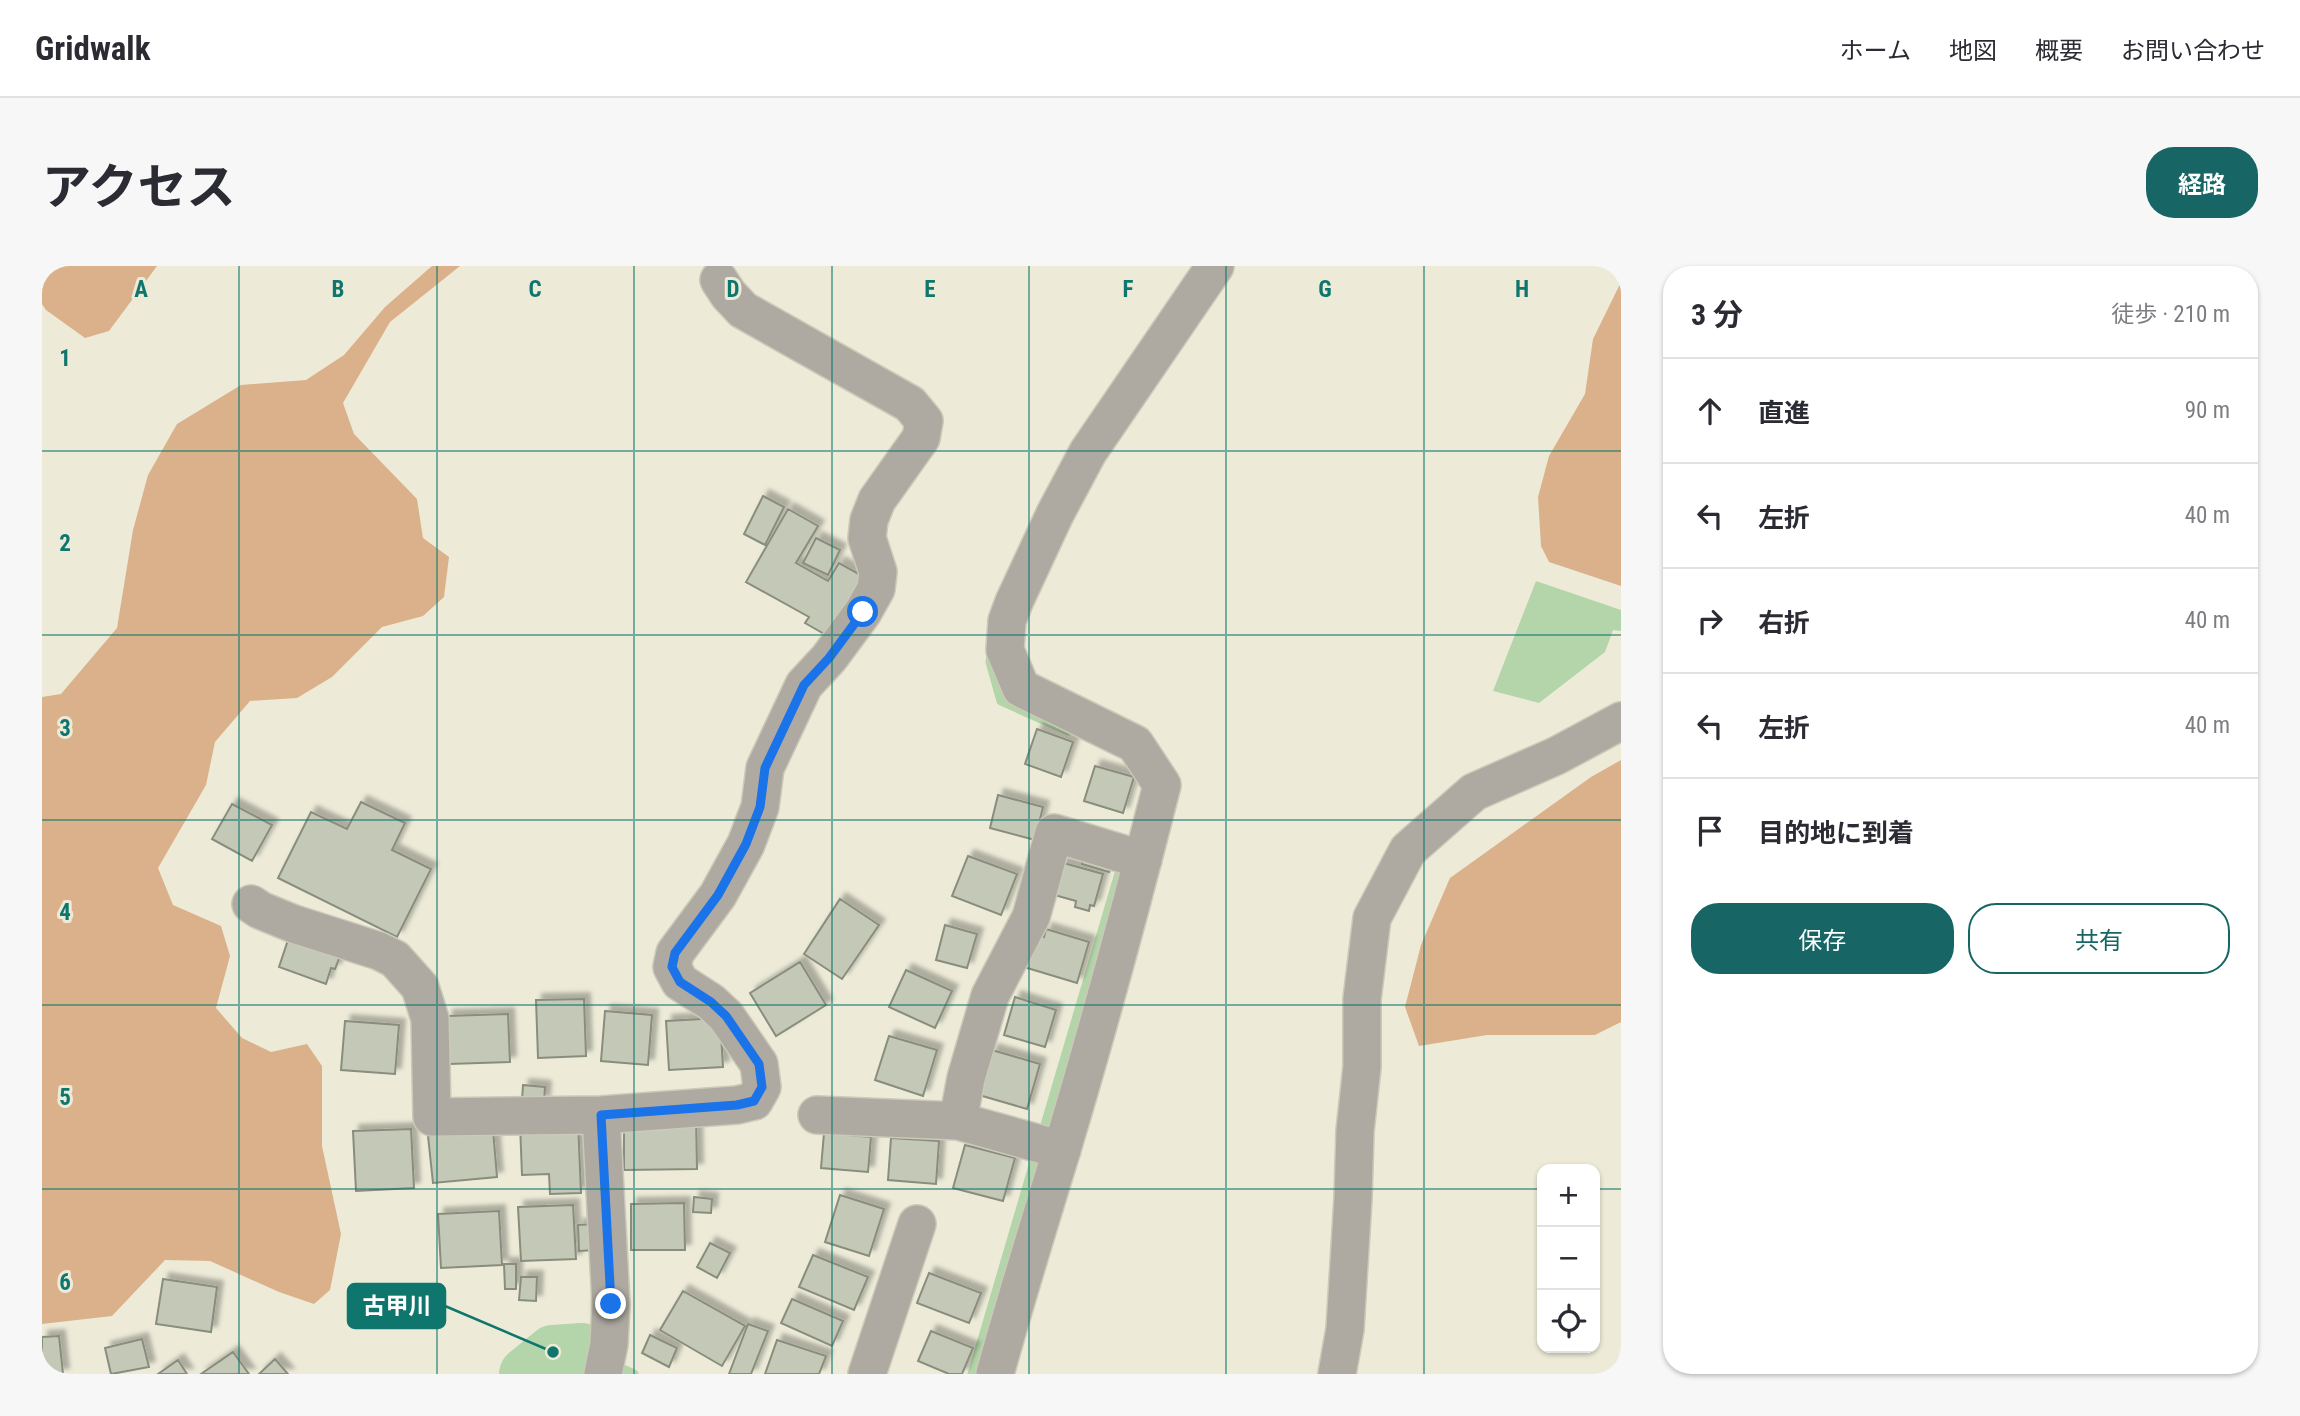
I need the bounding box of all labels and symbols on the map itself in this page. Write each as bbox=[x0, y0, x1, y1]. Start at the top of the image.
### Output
text: A bbox=[134, 276, 148, 303]
text: B bbox=[332, 276, 344, 303]
text: C bbox=[528, 276, 542, 303]
text: D bbox=[727, 276, 740, 303]
text: E bbox=[924, 276, 936, 303]
text: F bbox=[1123, 276, 1134, 303]
text: G bbox=[1318, 276, 1332, 303]
text: H bbox=[1515, 276, 1529, 303]
text: 1 bbox=[59, 345, 71, 372]
text: 2 bbox=[59, 530, 71, 557]
route start bbox=[847, 596, 878, 627]
text: 3 bbox=[59, 715, 71, 742]
text: 4 bbox=[59, 899, 71, 926]
text: 5 bbox=[59, 1084, 71, 1111]
text: 6 bbox=[59, 1269, 71, 1296]
callout: 古甲川 bbox=[348, 1284, 445, 1328]
route end bbox=[595, 1288, 626, 1319]
text: 古甲川 bbox=[363, 1293, 432, 1320]

